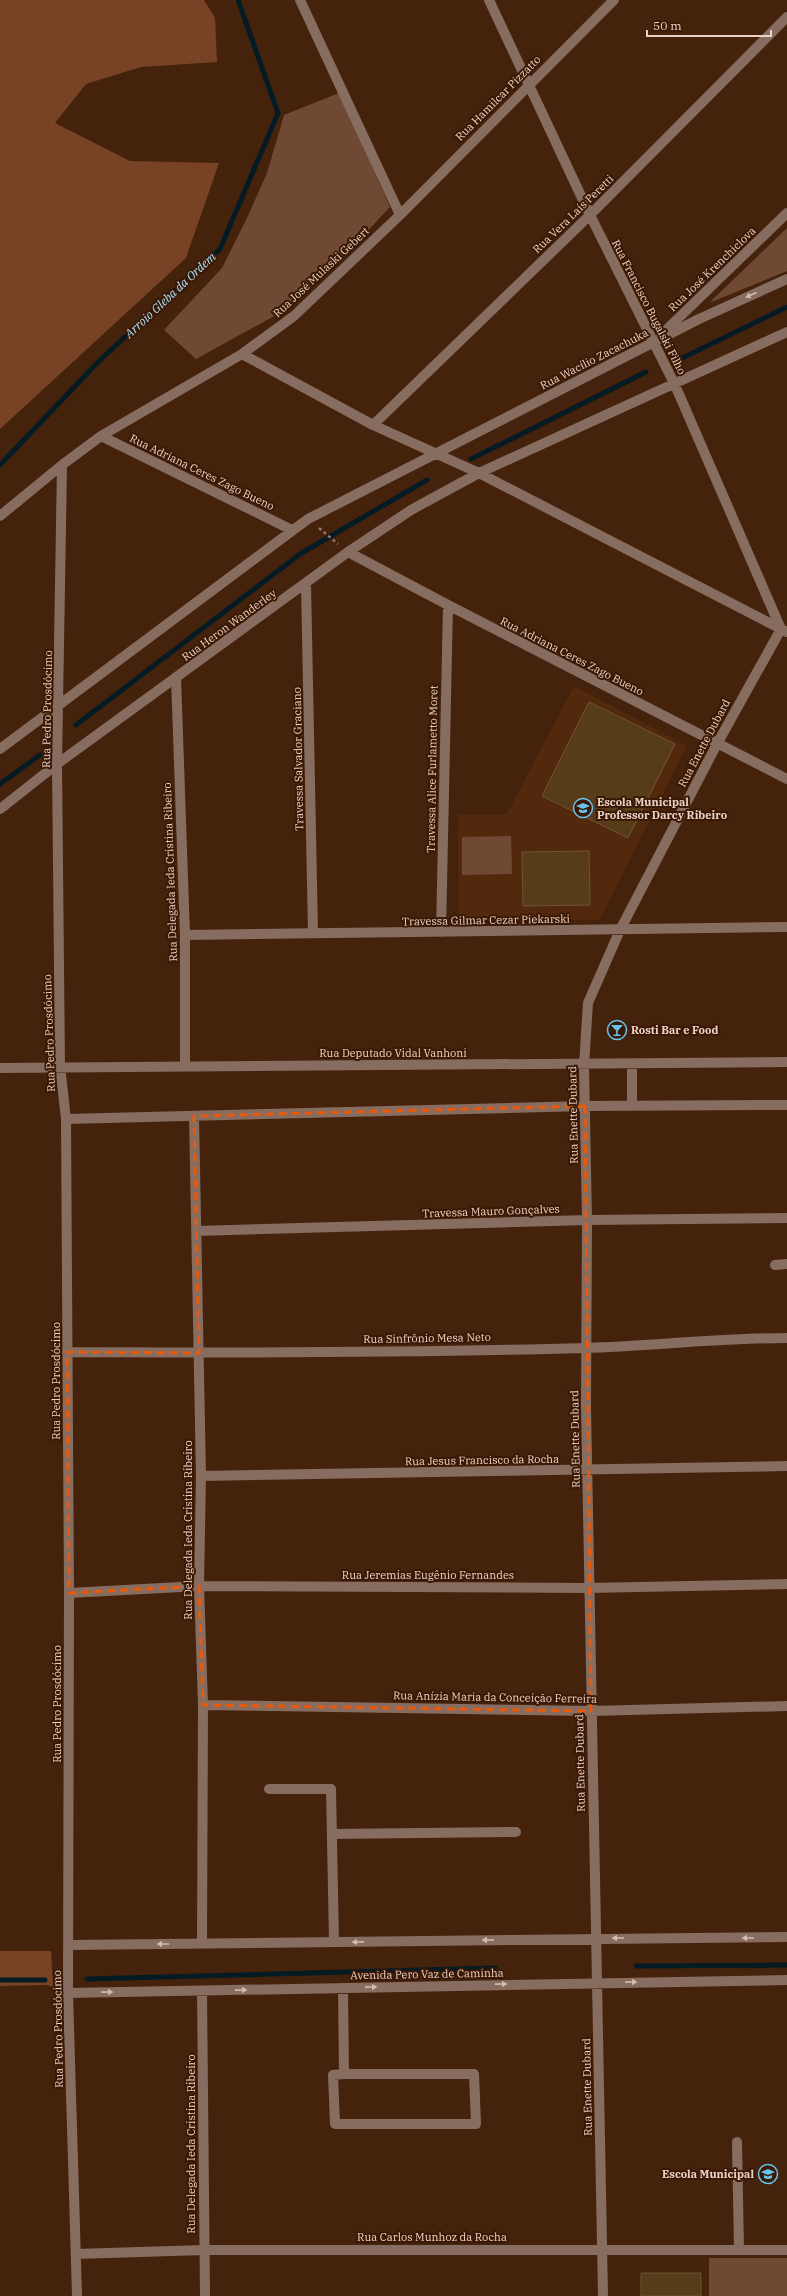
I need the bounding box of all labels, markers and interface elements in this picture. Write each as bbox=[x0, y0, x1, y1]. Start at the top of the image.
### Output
scale bar bbox=[647, 12, 771, 38]
text: 50 m bbox=[653, 18, 682, 33]
street label: Rua Hamilcar Pizzatto bbox=[452, 52, 544, 144]
street label: Rua Vera Laís Peretti bbox=[530, 171, 617, 256]
street label: Rua José Mulaski Gebert bbox=[270, 224, 372, 320]
street label: Rua José Krenchiclova bbox=[665, 224, 759, 314]
street label: Rua Francisco Bugalski Filho bbox=[609, 237, 689, 377]
water label: Arroio Gleba da Ordem bbox=[121, 249, 219, 342]
one-way arrow bbox=[746, 292, 757, 298]
street label: Rua Wacílio Zacachuka bbox=[537, 326, 651, 392]
street label: Rua Adriana Ceres Zago Bueno bbox=[127, 431, 277, 513]
street label: Rua Heron Wanderley bbox=[179, 586, 279, 664]
street label: Rua Adriana Ceres Zago Bueno bbox=[498, 614, 646, 698]
street label: Rua Pedro Prosdócimo bbox=[39, 650, 55, 768]
street label: Travessa Alice Furlametto Moret bbox=[424, 685, 440, 853]
street label: Travessa Salvador Graciano bbox=[290, 687, 306, 831]
street label: Rua Enette Dubard bbox=[675, 696, 733, 789]
street label: Rua Delegada Ieda Cristina Ribeiro bbox=[160, 782, 180, 962]
place label: Escola Municipal Professor Darcy Ribeiro bbox=[597, 795, 727, 822]
school or university icon: Escola Municipal Professor Darcy Ribeiro bbox=[572, 797, 594, 819]
street label: Travessa Gilmar Cezar Piekarski bbox=[402, 912, 571, 928]
street label: Rua Pedro Prosdócimo bbox=[40, 974, 58, 1092]
bar icon: Rosti Bar e Food bbox=[606, 1019, 628, 1041]
place label: Rosti Bar e Food bbox=[631, 1023, 718, 1037]
street label: Rua Deputado Vidal Vanhoni bbox=[319, 1046, 467, 1060]
street label: Rua Enette Dubard bbox=[565, 1066, 581, 1164]
street label: Travessa Mauro Gonçalves bbox=[422, 1202, 560, 1220]
street label: Rua Pedro Prosdócimo bbox=[49, 1322, 63, 1440]
street label: Rua Sinfrônio Mesa Neto bbox=[363, 1330, 491, 1346]
street label: Rua Enette Dubard bbox=[567, 1390, 583, 1488]
street label: Rua Delegada Ieda Cristina Ribeiro bbox=[181, 1440, 195, 1620]
street label: Rua Jesus Francisco da Rocha bbox=[405, 1452, 559, 1468]
street label: Rua Jeremias Eugênio Fernandes bbox=[342, 1568, 514, 1582]
street label: Rua Pedro Prosdócimo bbox=[50, 1645, 64, 1763]
street label: Rua Anízia Maria da Conceição Ferreira bbox=[393, 1688, 597, 1706]
street label: Rua Enette Dubard bbox=[572, 1714, 588, 1812]
one-way arrow bbox=[611, 1935, 624, 1941]
one-way arrow bbox=[741, 1935, 754, 1941]
one-way arrow bbox=[482, 1936, 494, 1943]
one-way arrow bbox=[352, 1938, 364, 1945]
one-way arrow bbox=[156, 1941, 169, 1947]
street label: Avenida Pero Vaz de Caminha bbox=[350, 1966, 504, 1982]
street label: Rua Pedro Prosdócimo bbox=[50, 1970, 66, 2088]
one-way arrow bbox=[625, 1979, 638, 1985]
one-way arrow bbox=[495, 1981, 507, 1988]
one-way arrow bbox=[365, 1984, 378, 1990]
one-way arrow bbox=[235, 1987, 248, 1993]
one-way arrow bbox=[101, 1989, 114, 1995]
street label: Rua Enette Dubard bbox=[579, 2038, 595, 2136]
street label: Rua Delegada Ieda Cristina Ribeiro bbox=[184, 2054, 198, 2234]
school or university icon: Escola Municipal bbox=[757, 2163, 779, 2185]
place label: Escola Municipal bbox=[662, 2167, 754, 2181]
street label: Rua Carlos Munhoz da Rocha bbox=[357, 2230, 507, 2244]

